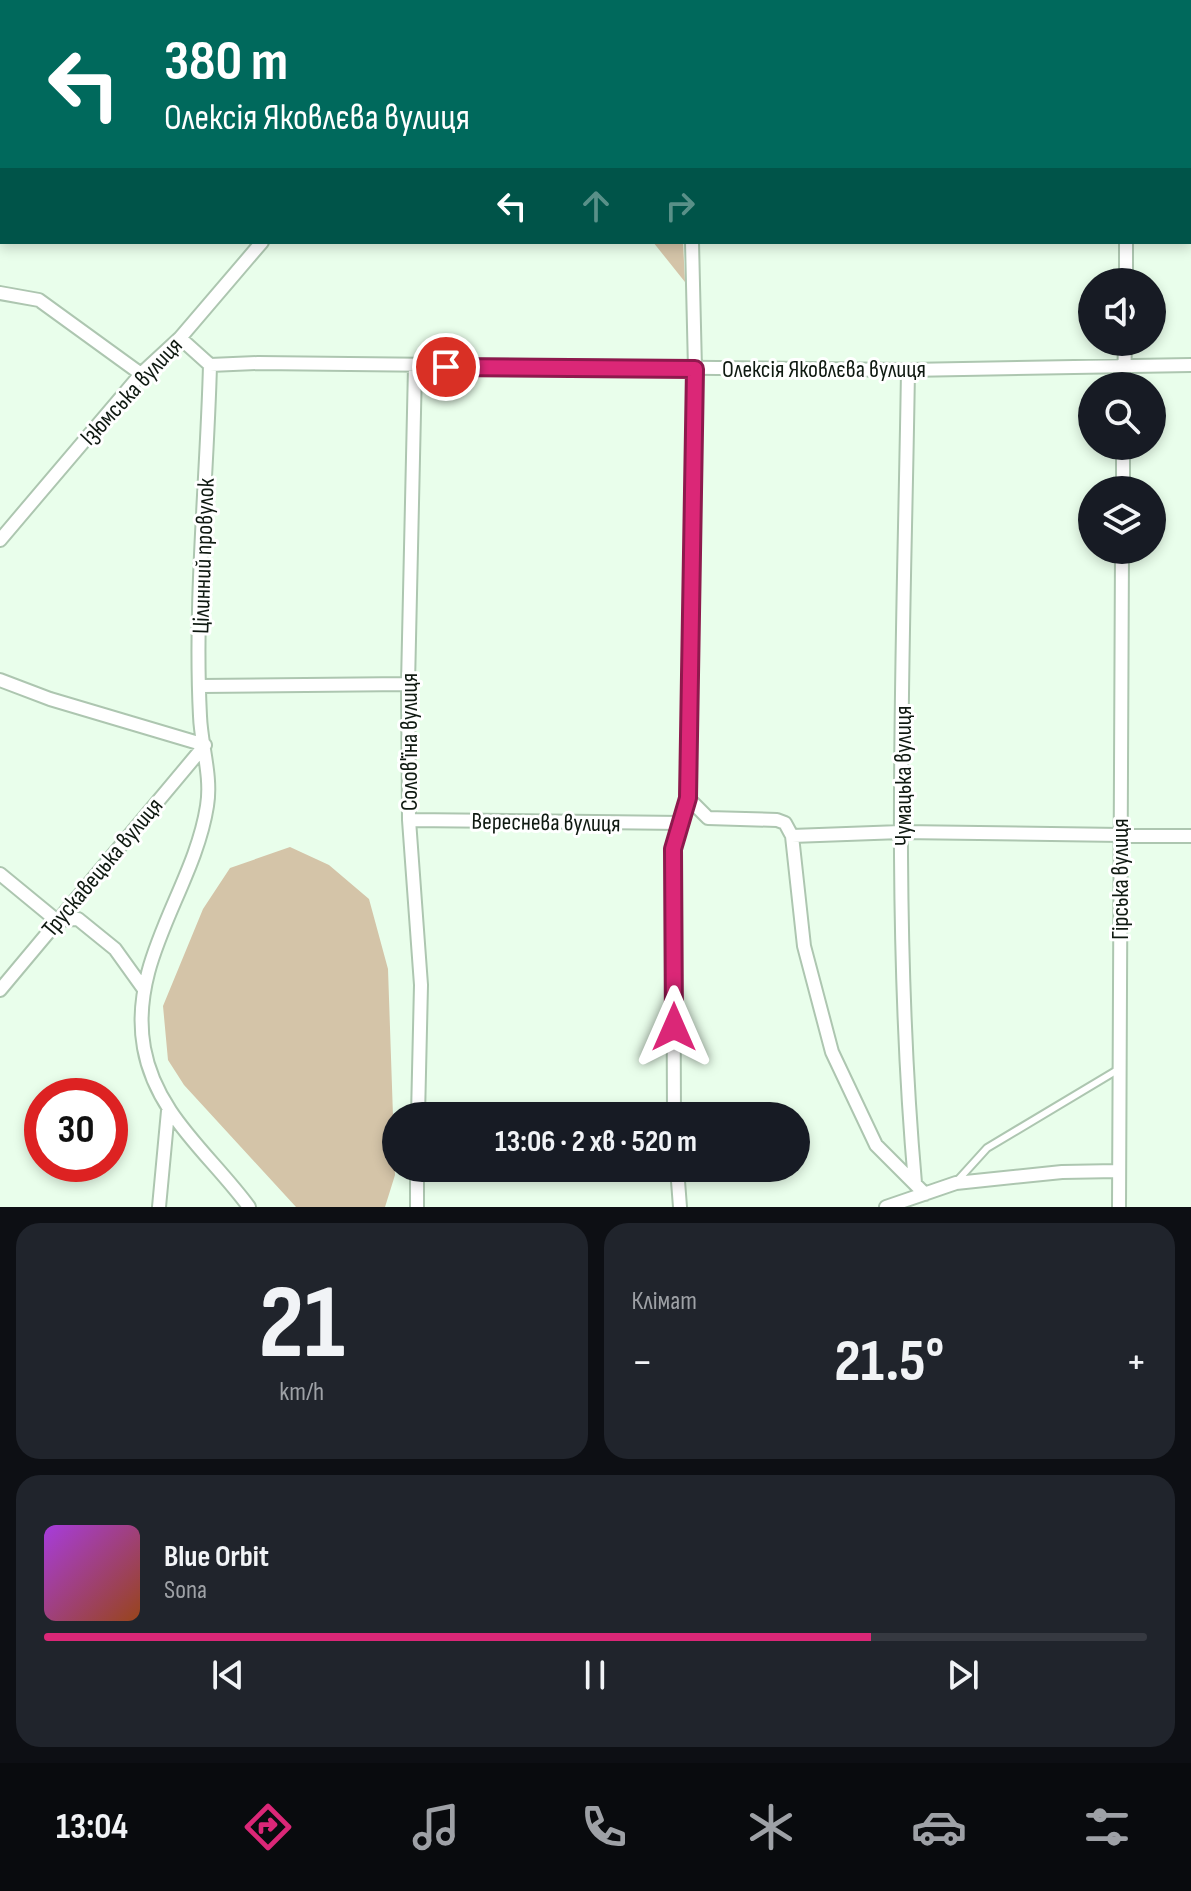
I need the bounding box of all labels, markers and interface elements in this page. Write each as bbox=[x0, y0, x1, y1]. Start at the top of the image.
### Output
text: 380 m bbox=[164, 29, 288, 96]
icon: left bbox=[32, 32, 136, 136]
text: Олексія Яковлєва вулиця bbox=[164, 97, 470, 140]
icon: left bbox=[490, 184, 534, 228]
icon: ahead bbox=[574, 184, 618, 228]
icon: right bbox=[658, 184, 702, 228]
map controls bbox=[1078, 268, 1166, 564]
button: sound bbox=[1078, 268, 1166, 356]
street label: Ізюмська вулиця bbox=[74, 331, 189, 451]
pin bbox=[412, 333, 480, 401]
icon: arrive bbox=[424, 345, 468, 389]
street label: Олексія Яковлєва вулиця bbox=[722, 355, 926, 384]
button: search bbox=[1078, 372, 1166, 460]
button: layers bbox=[1078, 476, 1166, 564]
street label: Цілинний провулок bbox=[186, 477, 221, 634]
street label: Солов'їна вулиця bbox=[395, 673, 424, 811]
street label: Чумацька вулиця bbox=[889, 706, 918, 846]
street label: Трускавецька вулиця bbox=[36, 792, 169, 943]
street label: Вереснева вулиця bbox=[471, 807, 621, 838]
street label: Гірська вулиця bbox=[1106, 818, 1135, 940]
position arrow bbox=[632, 985, 716, 1069]
speed limit sign: 30 bbox=[24, 1078, 128, 1182]
text: 13:06 · 2 хв · 520 m bbox=[495, 1124, 697, 1160]
text: 21 bbox=[259, 1262, 345, 1387]
text: Клімат bbox=[632, 1286, 697, 1317]
text: 21.5° bbox=[834, 1326, 944, 1398]
text: − bbox=[632, 1336, 653, 1389]
text: + bbox=[1125, 1336, 1147, 1389]
text: km/h bbox=[279, 1377, 324, 1408]
text: Blue Orbit bbox=[164, 1539, 269, 1575]
text: Sona bbox=[164, 1575, 207, 1606]
icon: previous bbox=[206, 1653, 250, 1697]
icon: pause bbox=[573, 1653, 617, 1697]
icon: next bbox=[941, 1653, 985, 1697]
icon: directions bbox=[240, 1799, 296, 1855]
icon: music bbox=[408, 1799, 464, 1855]
icon: phone bbox=[576, 1799, 632, 1855]
icon: climate bbox=[743, 1799, 799, 1855]
icon: car bbox=[911, 1799, 967, 1855]
icon: filters bbox=[1079, 1799, 1135, 1855]
text: 13:04 bbox=[56, 1806, 128, 1849]

